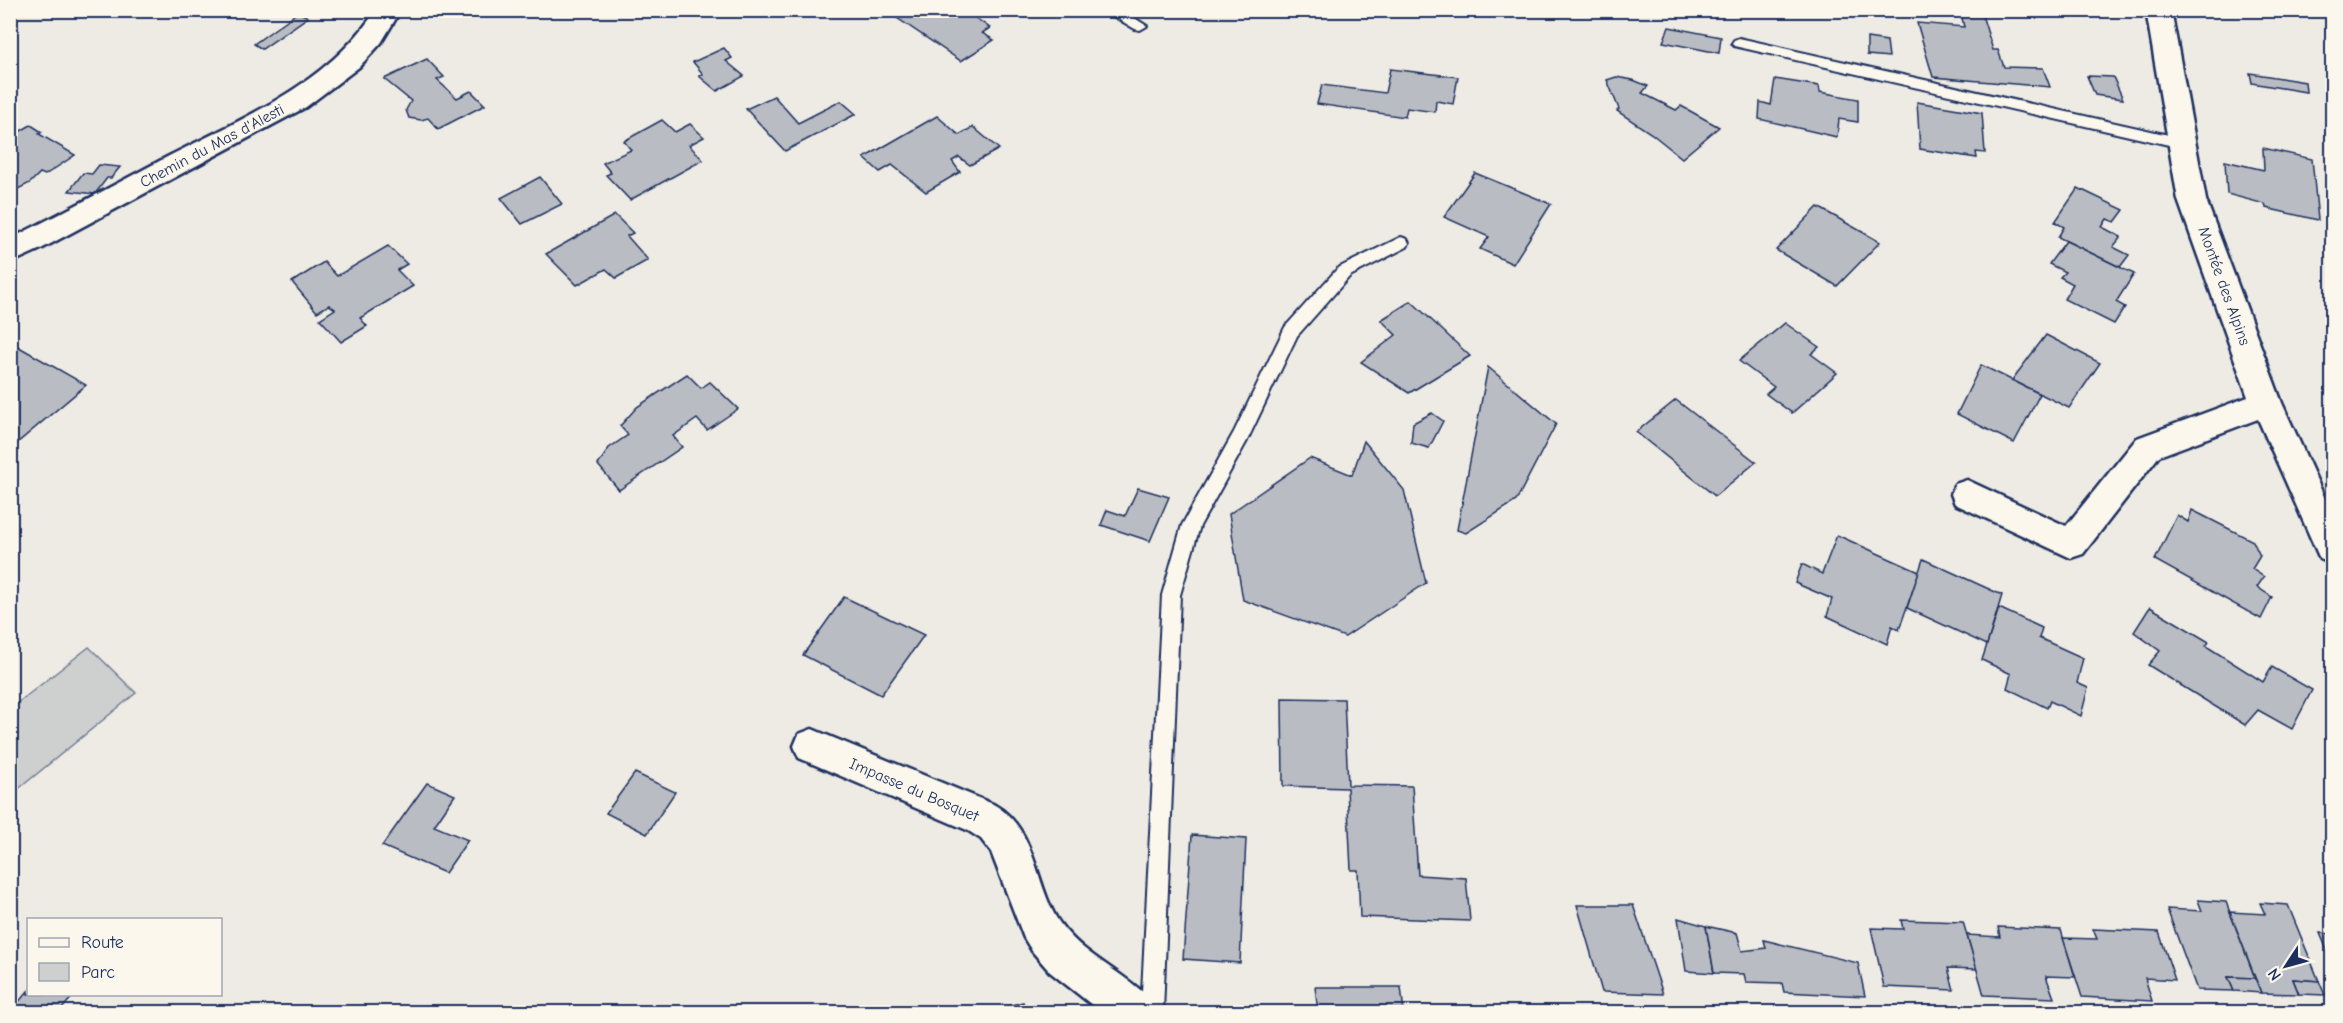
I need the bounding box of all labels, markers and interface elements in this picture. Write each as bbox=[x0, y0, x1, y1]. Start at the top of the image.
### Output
street label: Chemin du Mas d'Alesti bbox=[137, 100, 287, 192]
street label: Montée des Alpins bbox=[2194, 224, 2254, 348]
street label: Impasse du Bosquet bbox=[847, 755, 982, 826]
legend bbox=[27, 918, 222, 996]
text: Route bbox=[81, 932, 124, 953]
north arrow bbox=[2256, 936, 2316, 996]
text: Parc bbox=[81, 962, 115, 983]
text: N bbox=[2264, 965, 2285, 984]

